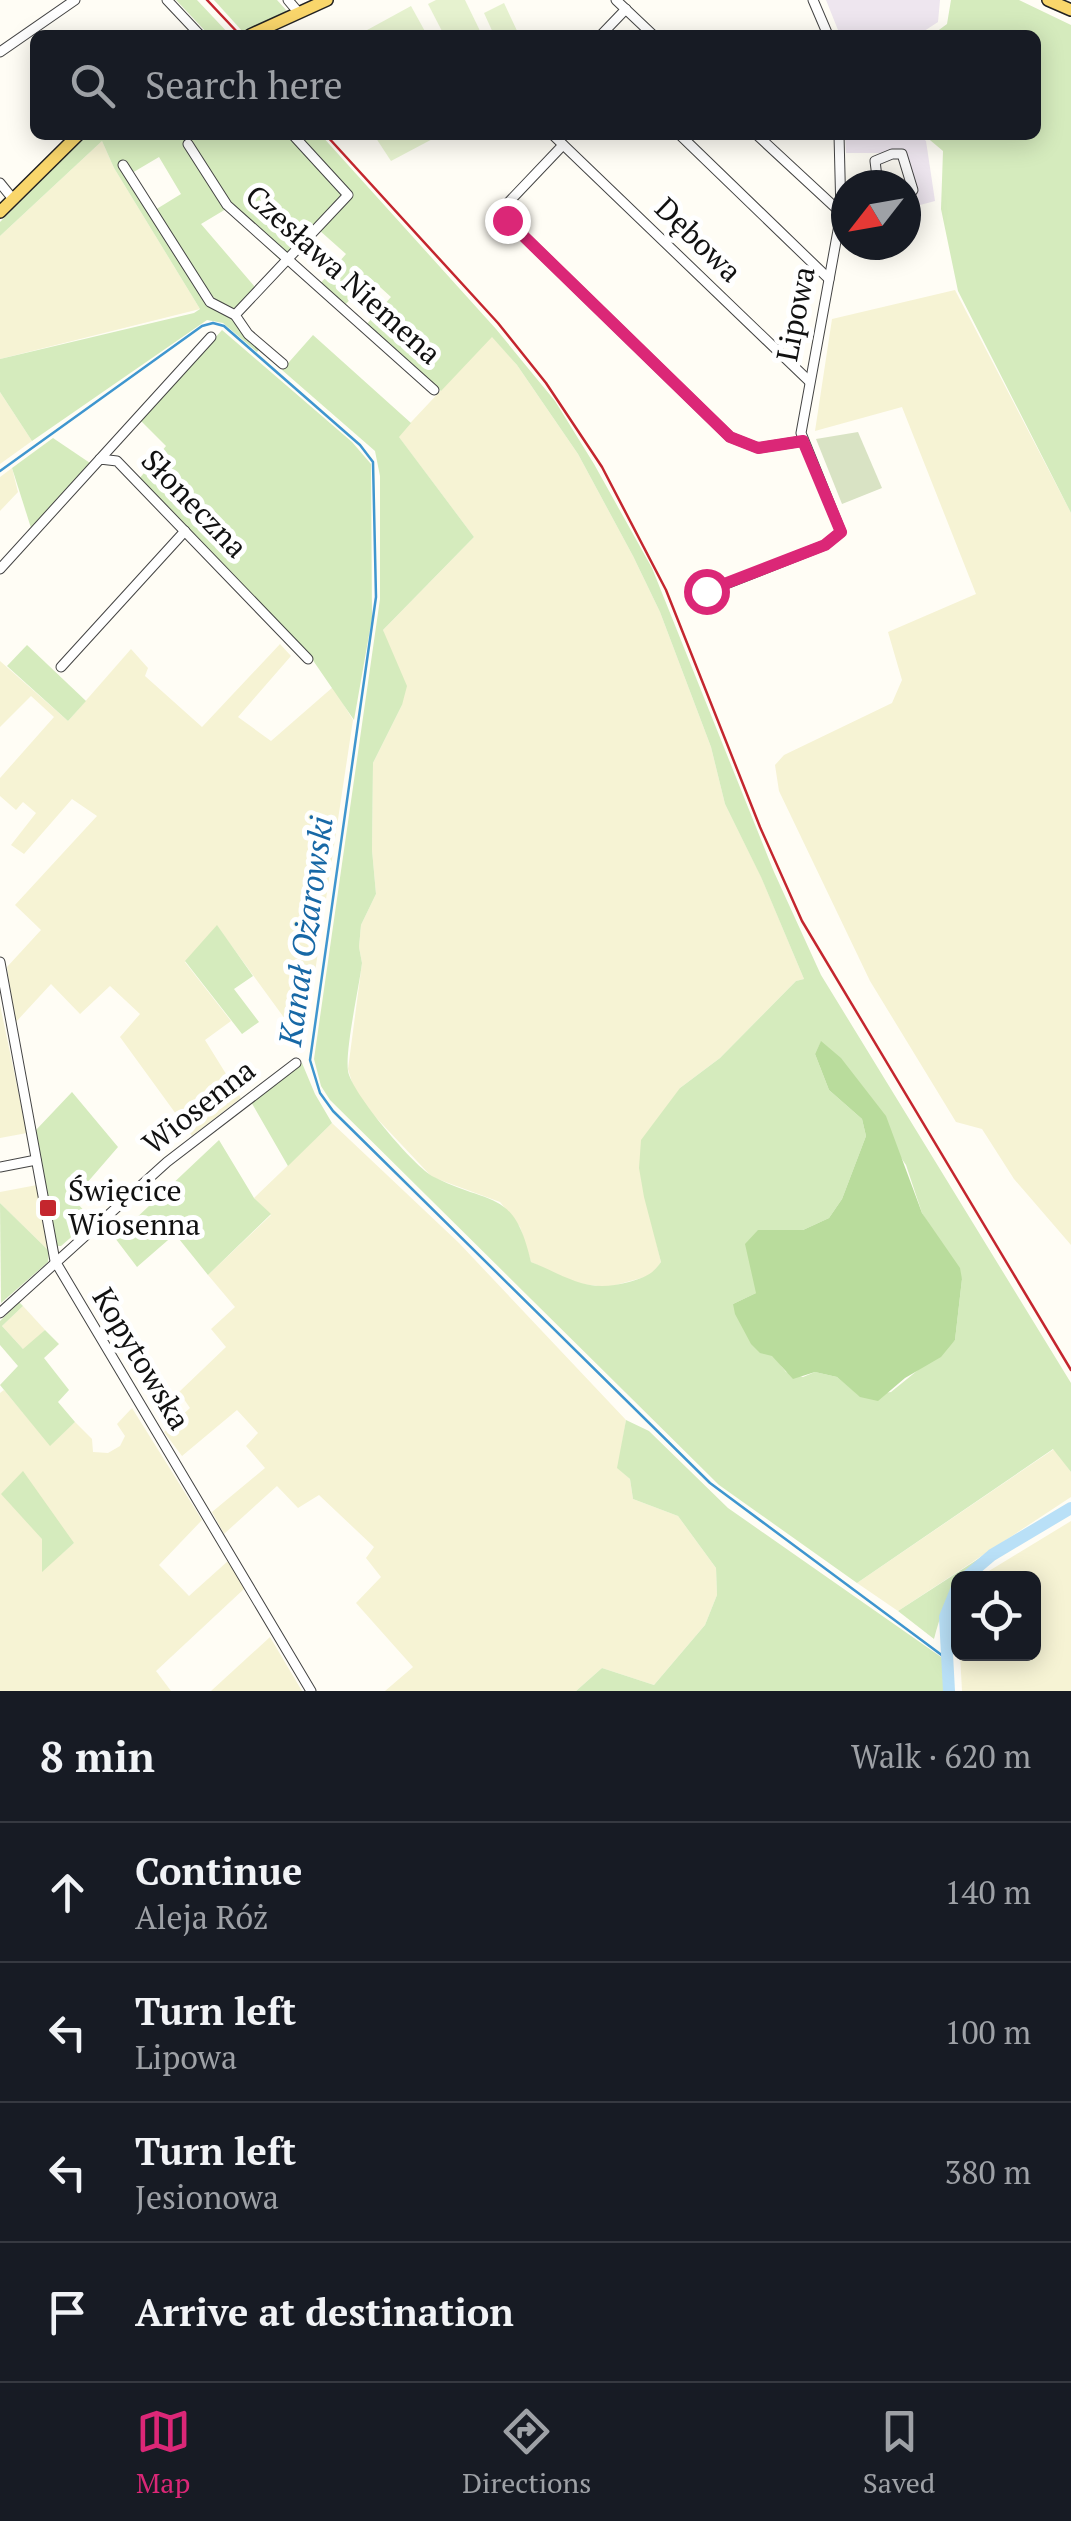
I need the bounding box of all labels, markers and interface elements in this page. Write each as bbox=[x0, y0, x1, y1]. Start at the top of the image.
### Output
search box bbox=[30, 30, 1041, 140]
icon: search bbox=[65, 58, 120, 113]
text: Search here bbox=[145, 60, 343, 110]
north arrow bbox=[831, 170, 921, 260]
street label: Czesława Niemena bbox=[237, 176, 450, 373]
street label: Dębowa bbox=[647, 188, 751, 290]
route end bbox=[485, 198, 531, 244]
street label: Lipowa bbox=[766, 263, 824, 365]
street label: Słoneczna bbox=[133, 440, 256, 566]
route start bbox=[684, 569, 730, 615]
water label: Kanał Ożarowski bbox=[268, 813, 342, 1049]
street label: Wiosenna bbox=[134, 1050, 263, 1163]
place label: Święcice Wiosenna bbox=[68, 1170, 201, 1244]
marker: Święcice Wiosenna bbox=[37, 1197, 59, 1219]
street label: Kopytowska bbox=[84, 1280, 200, 1437]
map controls bbox=[951, 1571, 1041, 1661]
button: locate bbox=[951, 1571, 1041, 1661]
text: 8 min bbox=[40, 1728, 155, 1784]
text: Walk · 620 m bbox=[851, 1735, 1031, 1777]
text: Continue bbox=[135, 1846, 302, 1896]
icon: ahead bbox=[40, 1865, 95, 1920]
text: 140 m bbox=[944, 1871, 1031, 1913]
text: Aleja Róż bbox=[135, 1896, 268, 1938]
text: Turn left bbox=[135, 1986, 296, 2036]
icon: left bbox=[40, 2005, 95, 2060]
text: 100 m bbox=[944, 2011, 1031, 2053]
text: Lipowa bbox=[135, 2036, 237, 2078]
text: Turn left bbox=[135, 2126, 296, 2176]
icon: left bbox=[40, 2145, 95, 2200]
text: 380 m bbox=[944, 2151, 1031, 2193]
text: Jesionowa bbox=[135, 2176, 279, 2218]
icon: arrive bbox=[40, 2285, 95, 2340]
text: Arrive at destination bbox=[135, 2287, 514, 2337]
tab: Map bbox=[136, 2404, 191, 2501]
tab: Directions bbox=[462, 2404, 591, 2501]
tab: Saved bbox=[863, 2404, 935, 2501]

